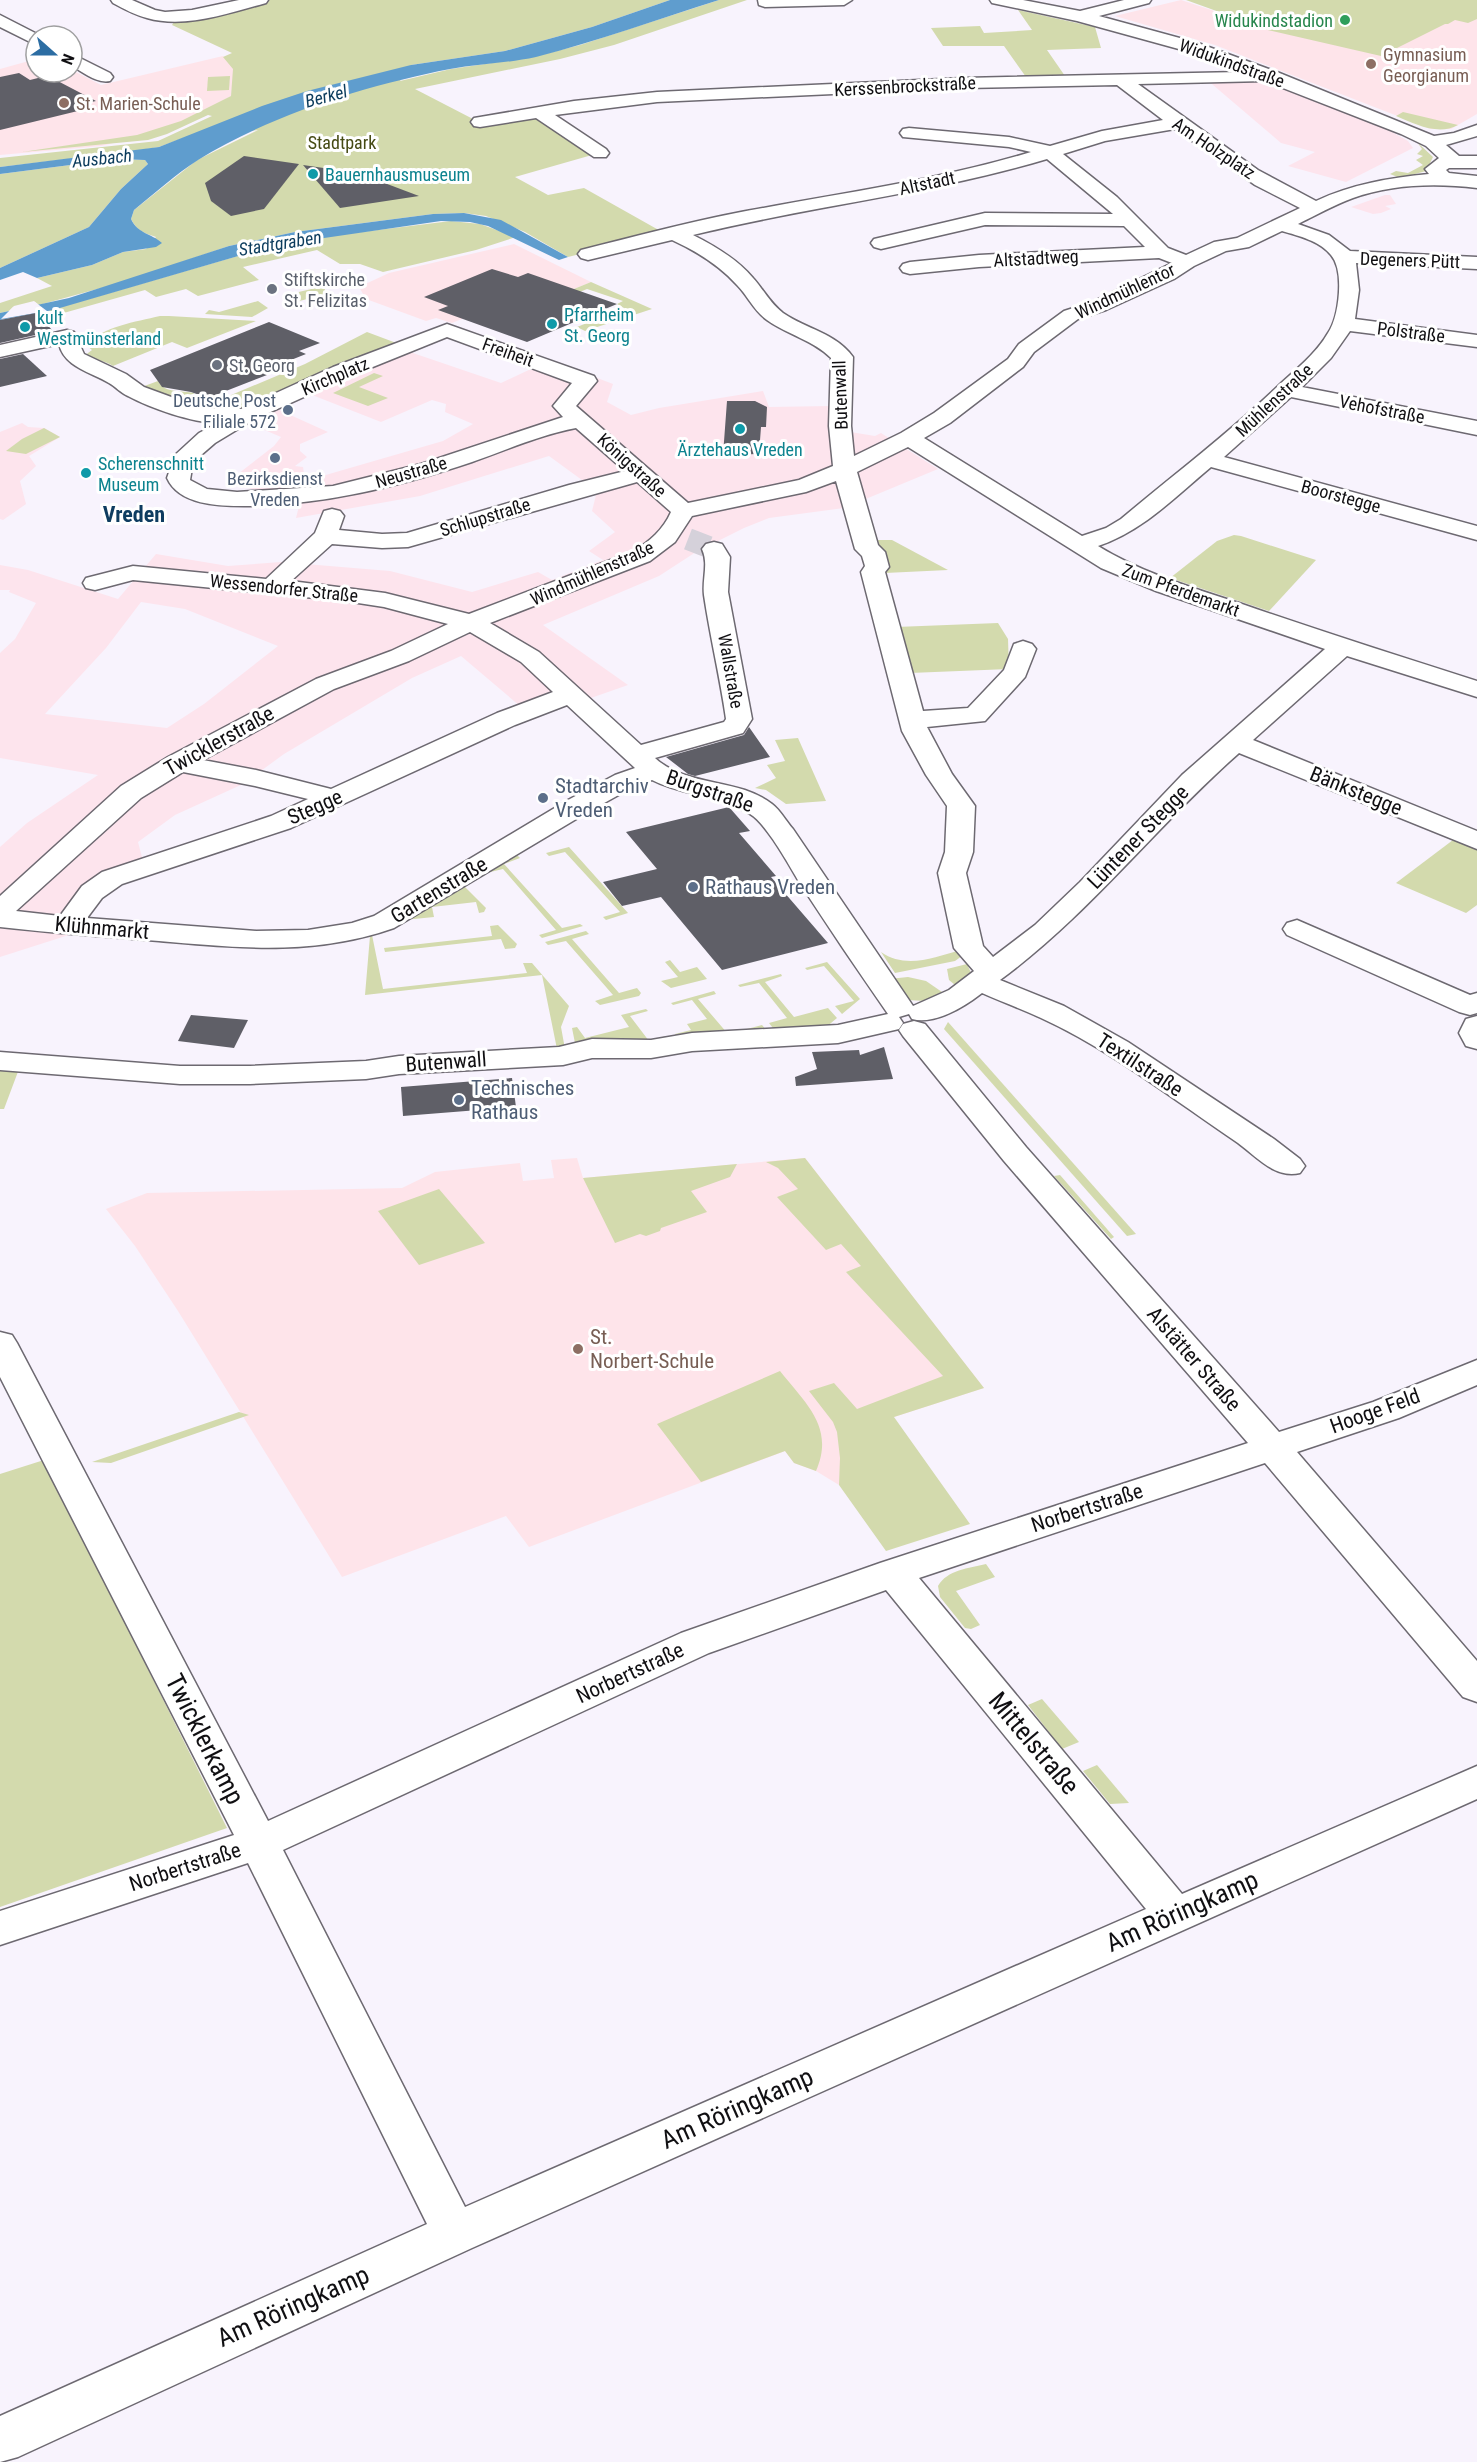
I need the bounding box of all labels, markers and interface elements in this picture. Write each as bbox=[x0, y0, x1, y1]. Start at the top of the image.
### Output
place label: Widukindstadion bbox=[1215, 10, 1333, 31]
marker: Widukindstadion bbox=[1338, 13, 1352, 27]
north arrow bbox=[24, 24, 84, 84]
street label: Widukindstraße bbox=[1176, 34, 1288, 92]
place label: Gymnasium Georgianum bbox=[1383, 44, 1469, 86]
text: N bbox=[57, 51, 78, 67]
marker: Gymnasium Georgianum bbox=[1364, 57, 1378, 71]
street label: Kerssenbrockstraße bbox=[834, 72, 976, 100]
water label: Berkel bbox=[303, 80, 350, 112]
place label: St. Marien-Schule bbox=[76, 93, 201, 114]
marker: St. Marien-Schule bbox=[57, 96, 71, 110]
street label: Am Holzplatz bbox=[1169, 113, 1259, 183]
park label: Stadtpark bbox=[308, 132, 376, 153]
water label: Ausbach bbox=[70, 144, 133, 172]
place label: Bauernhausmuseum bbox=[325, 164, 470, 185]
marker: Bauernhausmuseum bbox=[306, 167, 320, 181]
street label: Altstadt bbox=[897, 167, 957, 199]
water label: Stadtgraben bbox=[237, 226, 323, 260]
street label: Altstadtweg bbox=[993, 245, 1079, 271]
street label: Degeners Pütt bbox=[1359, 248, 1461, 272]
street label: Windmühlentor bbox=[1072, 259, 1179, 323]
place label: Stiftskirche St. Felizitas bbox=[284, 269, 367, 311]
marker: Stiftskirche St. Felizitas bbox=[265, 282, 279, 296]
place label: Pfarrheim St. Georg bbox=[564, 304, 634, 346]
place label: kult Westmünsterland bbox=[37, 307, 161, 349]
marker: Pfarrheim St. Georg bbox=[545, 317, 559, 331]
street label: Polstraße bbox=[1376, 317, 1446, 347]
marker: kult Westmünsterland bbox=[18, 320, 32, 334]
street label: Freiheit bbox=[480, 333, 536, 371]
street label: Kirchplatz bbox=[298, 352, 372, 400]
place label: St. Georg bbox=[229, 355, 295, 376]
marker: St. Georg bbox=[210, 358, 224, 372]
street label: Mühlenstraße bbox=[1231, 359, 1317, 441]
street label: Butenwall bbox=[828, 360, 852, 430]
place label: Deutsche Post Filiale 572 bbox=[173, 390, 276, 432]
street label: Vehofstraße bbox=[1337, 390, 1427, 428]
marker: Deutsche Post Filiale 572 bbox=[281, 403, 295, 417]
marker: Ärztehaus Vreden bbox=[733, 422, 747, 436]
street label: Königstraße bbox=[593, 429, 671, 501]
place label: Ärztehaus Vreden bbox=[677, 439, 803, 460]
marker: Bezirksdienst Vreden bbox=[268, 451, 282, 465]
street label: Neustraße bbox=[373, 452, 449, 492]
place label: Scherenschnitt Museum bbox=[98, 453, 204, 495]
marker: Scherenschnitt Museum bbox=[79, 466, 93, 480]
place label: Bezirksdienst Vreden bbox=[227, 468, 323, 510]
street label: Boorstegge bbox=[1299, 475, 1383, 517]
street label: Schlupstraße bbox=[437, 493, 533, 541]
district label: Vreden bbox=[103, 502, 165, 527]
street label: Windmühlenstraße bbox=[527, 536, 657, 610]
street label: Zum Pferdemarkt bbox=[1119, 559, 1243, 621]
street label: Wessendorfer Straße bbox=[209, 570, 359, 606]
street label: Wallstraße bbox=[714, 632, 748, 710]
street label: Twicklerstraße bbox=[160, 701, 278, 781]
street label: Bänkstegge bbox=[1306, 762, 1406, 820]
street label: Burgstraße bbox=[663, 765, 757, 817]
place label: Stadtarchiv Vreden bbox=[555, 774, 649, 822]
street label: Lüntener Stegge bbox=[1083, 780, 1194, 894]
street label: Stegge bbox=[284, 784, 346, 830]
marker: Stadtarchiv Vreden bbox=[536, 791, 550, 805]
street label: Gartenstraße bbox=[386, 852, 492, 928]
place label: Rathaus Vreden bbox=[705, 875, 835, 899]
marker: Rathaus Vreden bbox=[686, 880, 700, 894]
street label: Klühnmarkt bbox=[54, 912, 150, 944]
street label: Textilstraße bbox=[1093, 1028, 1188, 1102]
street label: Butenwall bbox=[405, 1047, 487, 1077]
place label: Technisches Rathaus bbox=[471, 1076, 574, 1124]
marker: Technisches Rathaus bbox=[452, 1093, 466, 1107]
street label: Alstätter Straße bbox=[1142, 1302, 1246, 1416]
place label: St. Norbert-Schule bbox=[590, 1325, 714, 1373]
marker: St. Norbert-Schule bbox=[571, 1342, 585, 1356]
street label: Hooge Feld bbox=[1327, 1384, 1423, 1438]
street label: Norbertstraße bbox=[1028, 1479, 1146, 1537]
street label: Norbertstraße bbox=[572, 1638, 688, 1708]
street label: Twicklerkamp bbox=[159, 1669, 251, 1809]
street label: Mittelstraße bbox=[983, 1686, 1085, 1800]
street label: Norbertstraße bbox=[126, 1838, 244, 1896]
street label: Am Röringkamp bbox=[1101, 1864, 1263, 1958]
street label: Am Röringkamp bbox=[656, 2061, 818, 2155]
street label: Am Röringkamp bbox=[212, 2259, 374, 2353]

